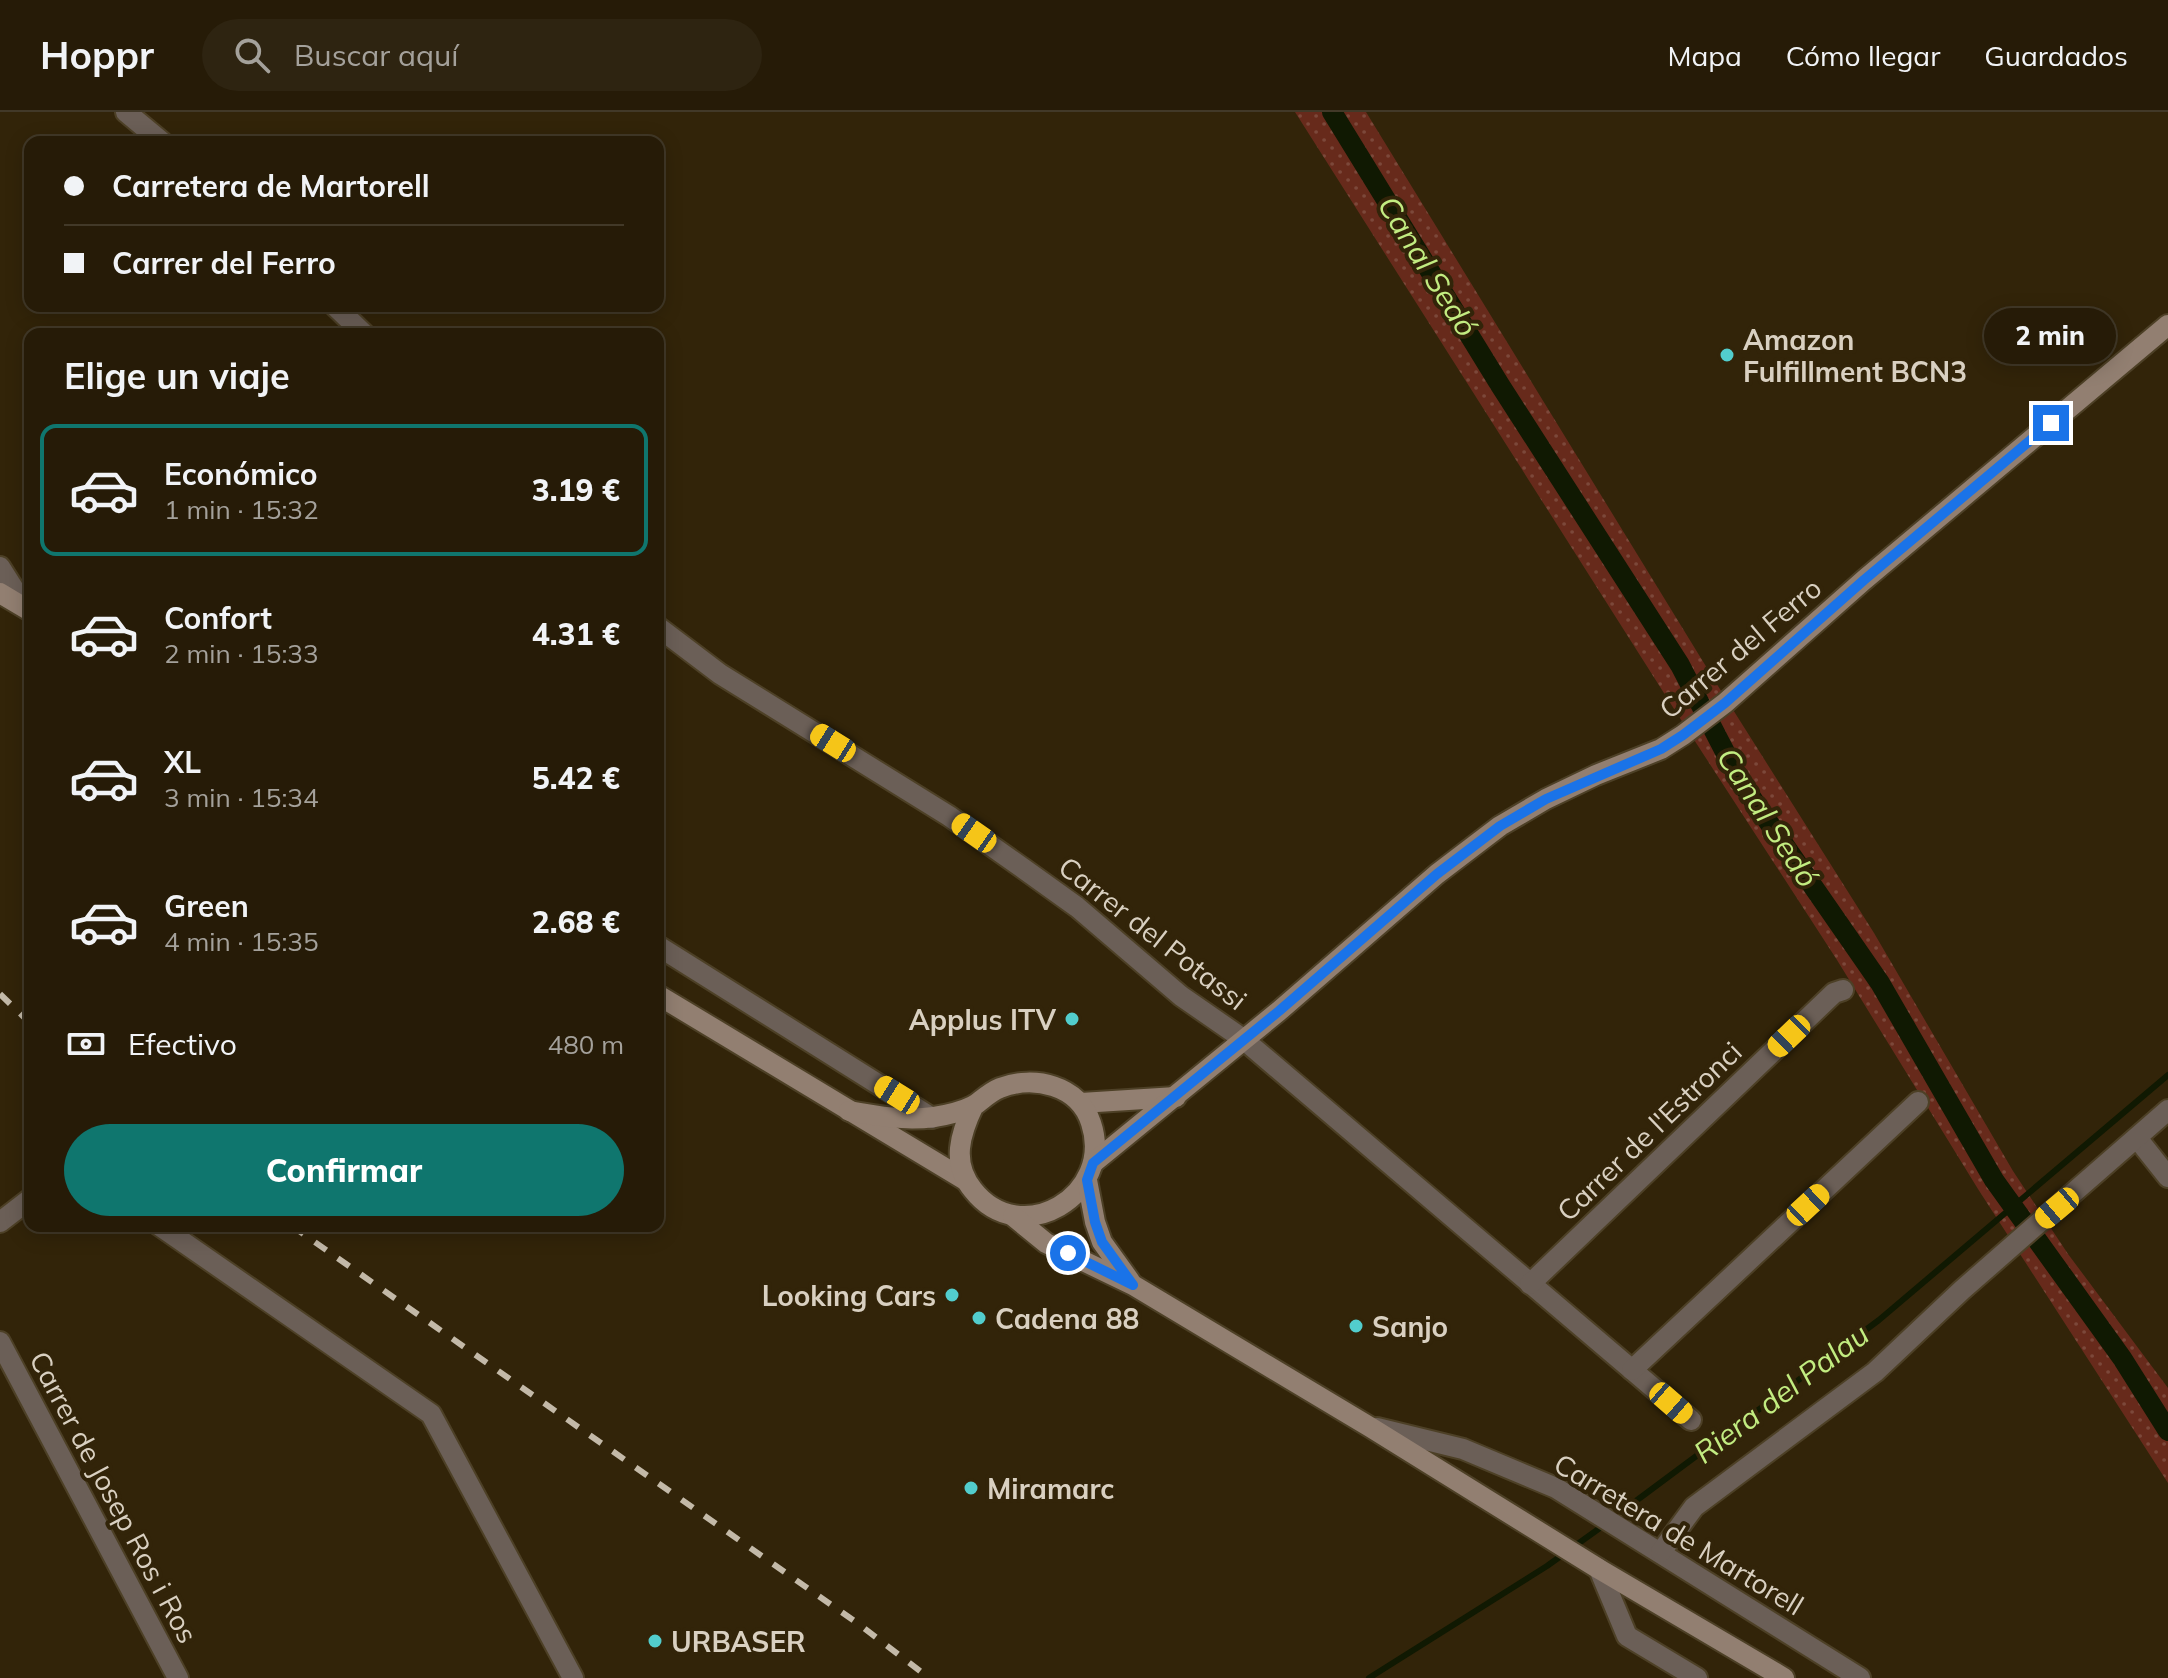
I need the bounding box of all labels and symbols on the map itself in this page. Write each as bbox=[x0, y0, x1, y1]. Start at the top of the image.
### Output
water label: Canal Sedó bbox=[1370, 189, 1486, 343]
callout: 2 min bbox=[1985, 307, 2117, 363]
place label: Amazon Fulfillment BCN3 bbox=[1743, 322, 1967, 389]
marker: Amazon Fulfillment BCN3 bbox=[1718, 346, 1736, 364]
route end bbox=[2033, 405, 2069, 441]
street label: Carrer del Ferro bbox=[1652, 570, 1828, 726]
car bbox=[806, 720, 860, 766]
water label: Canal Sedó bbox=[1709, 740, 1827, 894]
car bbox=[947, 809, 1001, 857]
street label: Carrer del Potassi bbox=[1052, 849, 1254, 1017]
place label: Applus ITV bbox=[909, 1002, 1057, 1037]
marker: Applus ITV bbox=[1063, 1010, 1081, 1028]
car bbox=[1763, 1011, 1815, 1061]
street label: Carrer de l'Estronci bbox=[1549, 1034, 1749, 1228]
car bbox=[870, 1072, 924, 1118]
car bbox=[1782, 1180, 1834, 1230]
car bbox=[2031, 1183, 2083, 1233]
route start bbox=[1050, 1235, 1086, 1271]
place label: Looking Cars bbox=[762, 1278, 936, 1313]
marker: Looking Cars bbox=[943, 1286, 961, 1304]
place label: Cadena 88 bbox=[995, 1301, 1139, 1336]
marker: Cadena 88 bbox=[970, 1309, 988, 1327]
place label: Sanjo bbox=[1372, 1309, 1448, 1344]
water label: Riera del Palau bbox=[1686, 1315, 1876, 1471]
marker: Sanjo bbox=[1347, 1317, 1365, 1335]
street label: Carrer de Josep Ros i Ros bbox=[22, 1345, 206, 1649]
car bbox=[1645, 1378, 1697, 1428]
street label: Carretera de Martorell bbox=[1548, 1446, 1810, 1622]
place label: Miramarc bbox=[987, 1471, 1114, 1506]
marker: Miramarc bbox=[962, 1479, 980, 1497]
place label: URBASER bbox=[671, 1624, 806, 1659]
marker: URBASER bbox=[646, 1632, 664, 1650]

